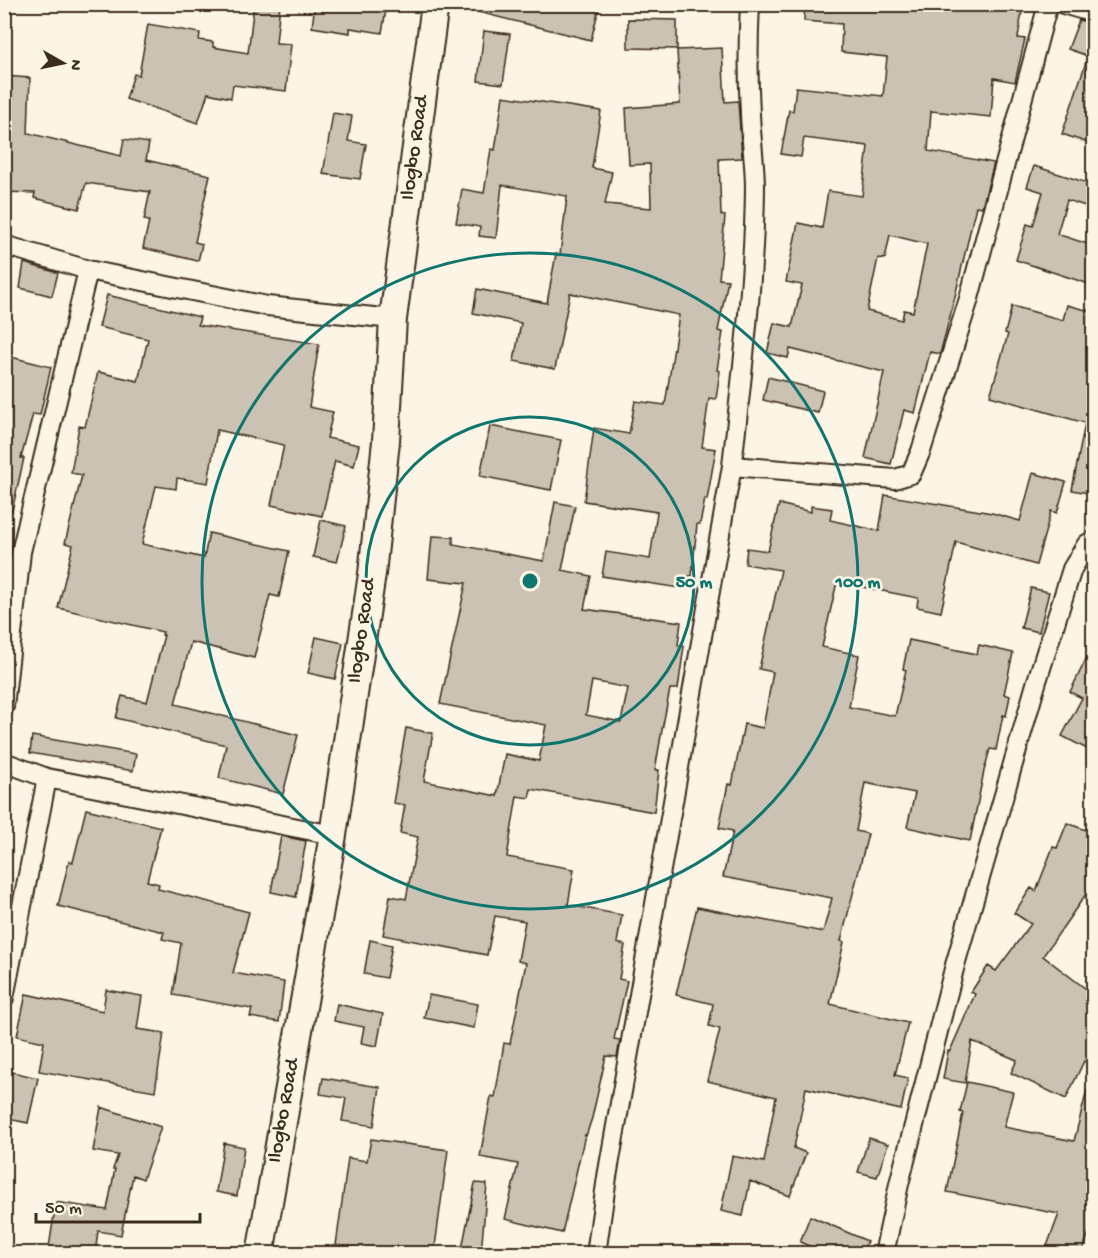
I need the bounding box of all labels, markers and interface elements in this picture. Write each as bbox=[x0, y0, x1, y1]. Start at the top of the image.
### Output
north arrow bbox=[33, 33, 93, 93]
text: N bbox=[64, 58, 85, 72]
street label: Ilogbo Road bbox=[396, 92, 436, 202]
centre of rings bbox=[520, 571, 540, 591]
text: 50 m bbox=[676, 573, 713, 594]
text: 100 m bbox=[835, 573, 881, 594]
street label: Ilogbo Road bbox=[343, 575, 383, 685]
street label: Ilogbo Road bbox=[264, 1055, 307, 1165]
scale bar bbox=[36, 1186, 200, 1224]
text: 50 m bbox=[45, 1199, 82, 1220]

